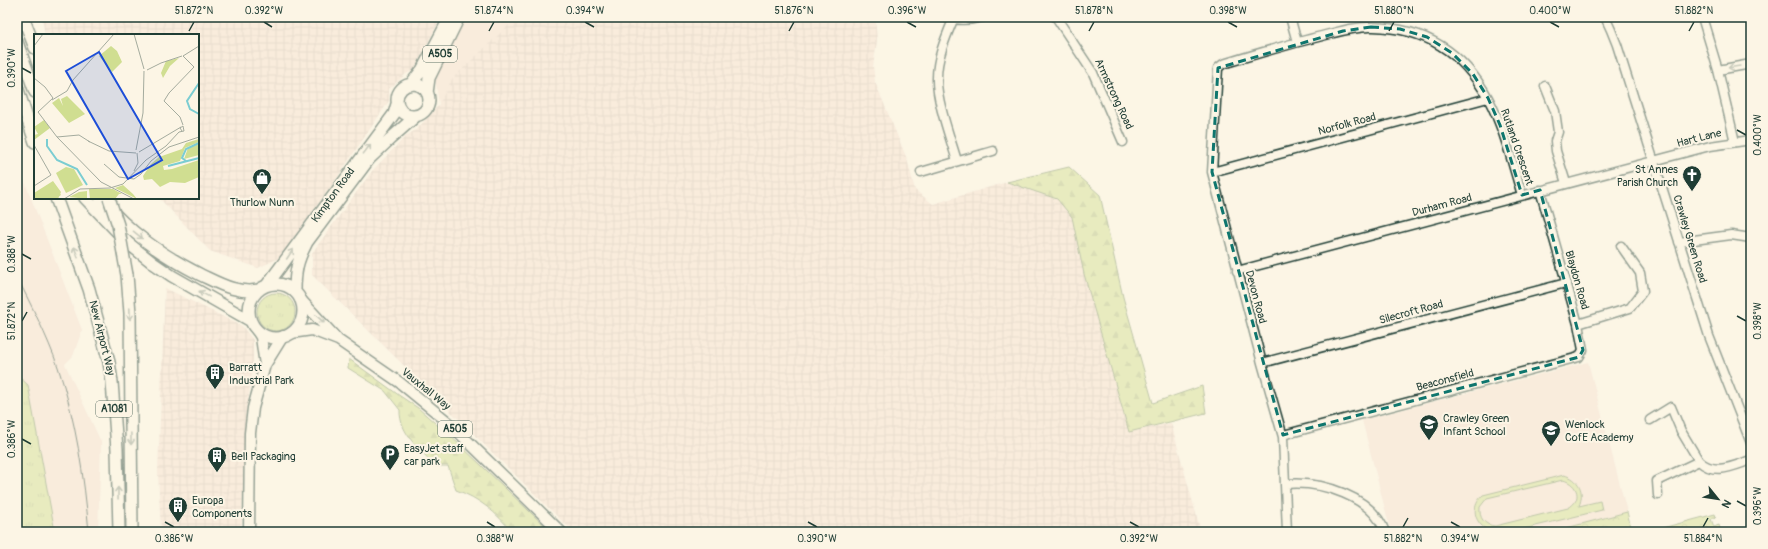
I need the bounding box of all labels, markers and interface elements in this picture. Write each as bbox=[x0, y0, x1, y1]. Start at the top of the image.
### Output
text: 51.872°N bbox=[175, 5, 214, 17]
text: 0.392°W bbox=[245, 5, 284, 17]
text: 51.874°N bbox=[475, 5, 514, 17]
text: 0.394°W bbox=[566, 5, 605, 17]
text: 51.876°N bbox=[775, 5, 814, 17]
text: 0.396°W bbox=[888, 5, 927, 17]
text: 51.878°N bbox=[1075, 5, 1113, 17]
text: 0.398°W bbox=[1209, 5, 1247, 17]
text: 51.880°N bbox=[1374, 5, 1414, 17]
text: 0.400°W bbox=[1529, 5, 1571, 17]
text: 51.882°N bbox=[1675, 5, 1713, 17]
inset map bbox=[34, 34, 199, 199]
road number: A505 bbox=[423, 46, 457, 62]
text: 0.390°W bbox=[6, 48, 18, 88]
street label: Armstrong Road bbox=[1092, 57, 1136, 131]
one-way arrow bbox=[1728, 63, 1741, 71]
street label: Rutland Crescent bbox=[1498, 107, 1536, 187]
street label: Norfolk Road bbox=[1317, 110, 1377, 138]
text: 0.400°W bbox=[1752, 114, 1764, 156]
street label: Hart Lane bbox=[1675, 126, 1723, 150]
one-way arrow bbox=[362, 143, 371, 154]
place label: St Annes Parish Church bbox=[1617, 163, 1678, 189]
church icon: St Annes Parish Church bbox=[1681, 164, 1703, 192]
street label: Kimpton Road bbox=[309, 165, 357, 225]
shop icon: Thurlow Nunn bbox=[251, 167, 273, 195]
street label: Durham Road bbox=[1411, 191, 1473, 219]
street label: Crawley Green Road bbox=[1670, 193, 1710, 285]
place label: Thurlow Nunn bbox=[230, 196, 294, 209]
one-way arrow bbox=[132, 231, 143, 240]
text: 0.388°W bbox=[6, 235, 18, 273]
one-way arrow bbox=[71, 246, 79, 258]
one-way arrow bbox=[286, 249, 294, 260]
street label: Blaydon Road bbox=[1562, 249, 1592, 311]
street label: Devon Road bbox=[1243, 269, 1269, 325]
one-way arrow bbox=[198, 290, 210, 298]
street label: Silecroft Road bbox=[1378, 297, 1444, 327]
street label: New Airport Way bbox=[86, 299, 118, 377]
text: 51.872°N bbox=[6, 301, 18, 340]
text: 0.398°W bbox=[1752, 302, 1764, 340]
one-way arrow bbox=[126, 307, 133, 320]
one-way arrow bbox=[314, 314, 324, 323]
place label: Barratt Industrial Park bbox=[229, 361, 294, 387]
building icon: Barratt Industrial Park bbox=[204, 362, 226, 390]
street label: Vauxhall Way bbox=[399, 365, 453, 413]
street label: Beaconsfield bbox=[1415, 366, 1475, 394]
road number: A1081 bbox=[96, 401, 132, 417]
place label: Crawley Green Infant School bbox=[1443, 412, 1509, 438]
school or university icon: Crawley Green Infant School bbox=[1418, 413, 1440, 441]
place label: Wenlock CofE Academy bbox=[1565, 418, 1634, 444]
text: 0.386°W bbox=[6, 419, 18, 458]
school or university icon: Wenlock CofE Academy bbox=[1540, 419, 1562, 447]
road number: A505 bbox=[438, 421, 472, 437]
one-way arrow bbox=[127, 432, 135, 445]
place label: EasyJet staff car park bbox=[404, 442, 464, 468]
parking icon: EasyJet staff car park bbox=[379, 443, 401, 471]
building icon: Bell Packaging bbox=[206, 445, 228, 473]
place label: Bell Packaging bbox=[231, 450, 296, 463]
north arrow bbox=[1698, 479, 1738, 519]
text: 0.396°W bbox=[1752, 486, 1764, 525]
one-way arrow bbox=[114, 487, 122, 500]
place label: Europa Components bbox=[192, 494, 252, 520]
building icon: Europa Components bbox=[167, 495, 189, 523]
text: N bbox=[1718, 497, 1734, 511]
text: 0.386°W bbox=[155, 533, 194, 545]
text: 0.388°W bbox=[476, 533, 514, 545]
text: 0.390°W bbox=[797, 533, 837, 545]
text: 0.392°W bbox=[1120, 533, 1159, 545]
text: 51.882°N bbox=[1384, 533, 1422, 545]
text: 0.394°W bbox=[1441, 533, 1480, 545]
text: 51.884°N bbox=[1684, 533, 1723, 545]

